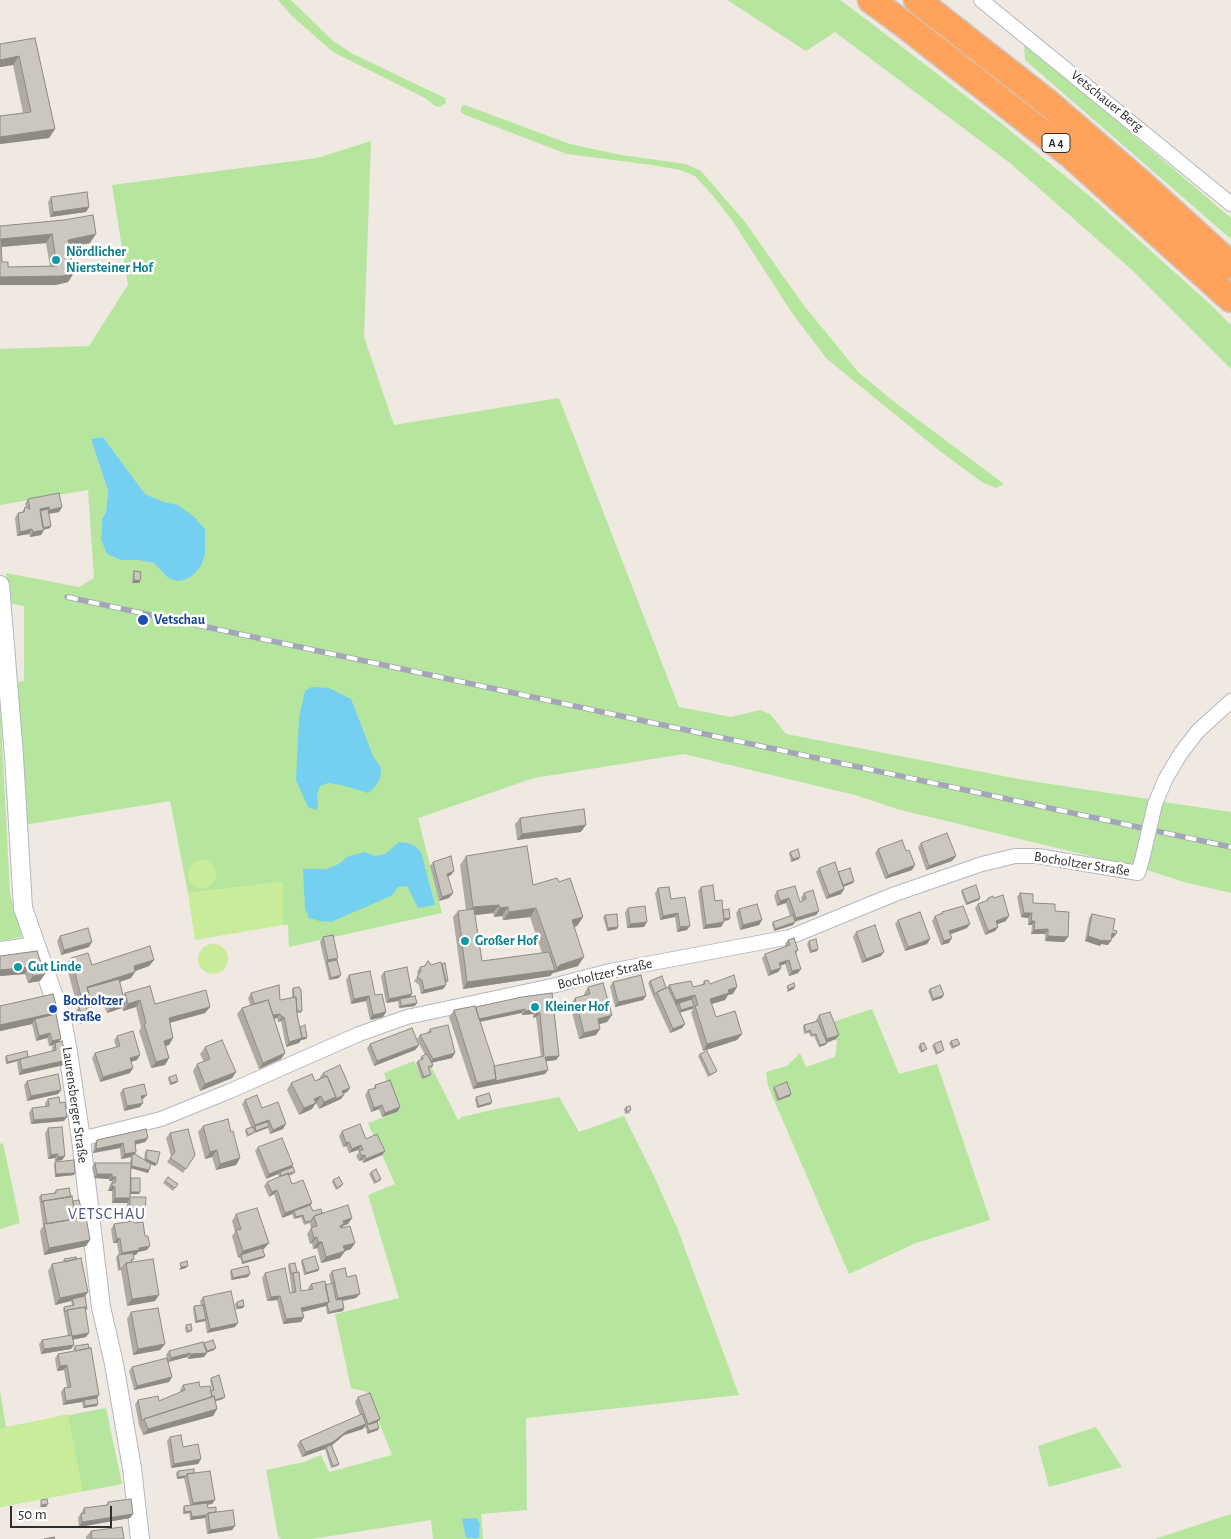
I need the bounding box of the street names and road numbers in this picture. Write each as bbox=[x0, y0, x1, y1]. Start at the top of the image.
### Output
street label: Vetschauer Berg bbox=[1067, 67, 1147, 135]
road number: A 4 bbox=[1042, 134, 1070, 152]
street label: Bocholtzer Straße bbox=[1033, 848, 1131, 880]
street label: Bocholtzer Straße bbox=[556, 955, 654, 993]
street label: Laurensberger Straße bbox=[59, 1046, 91, 1164]

